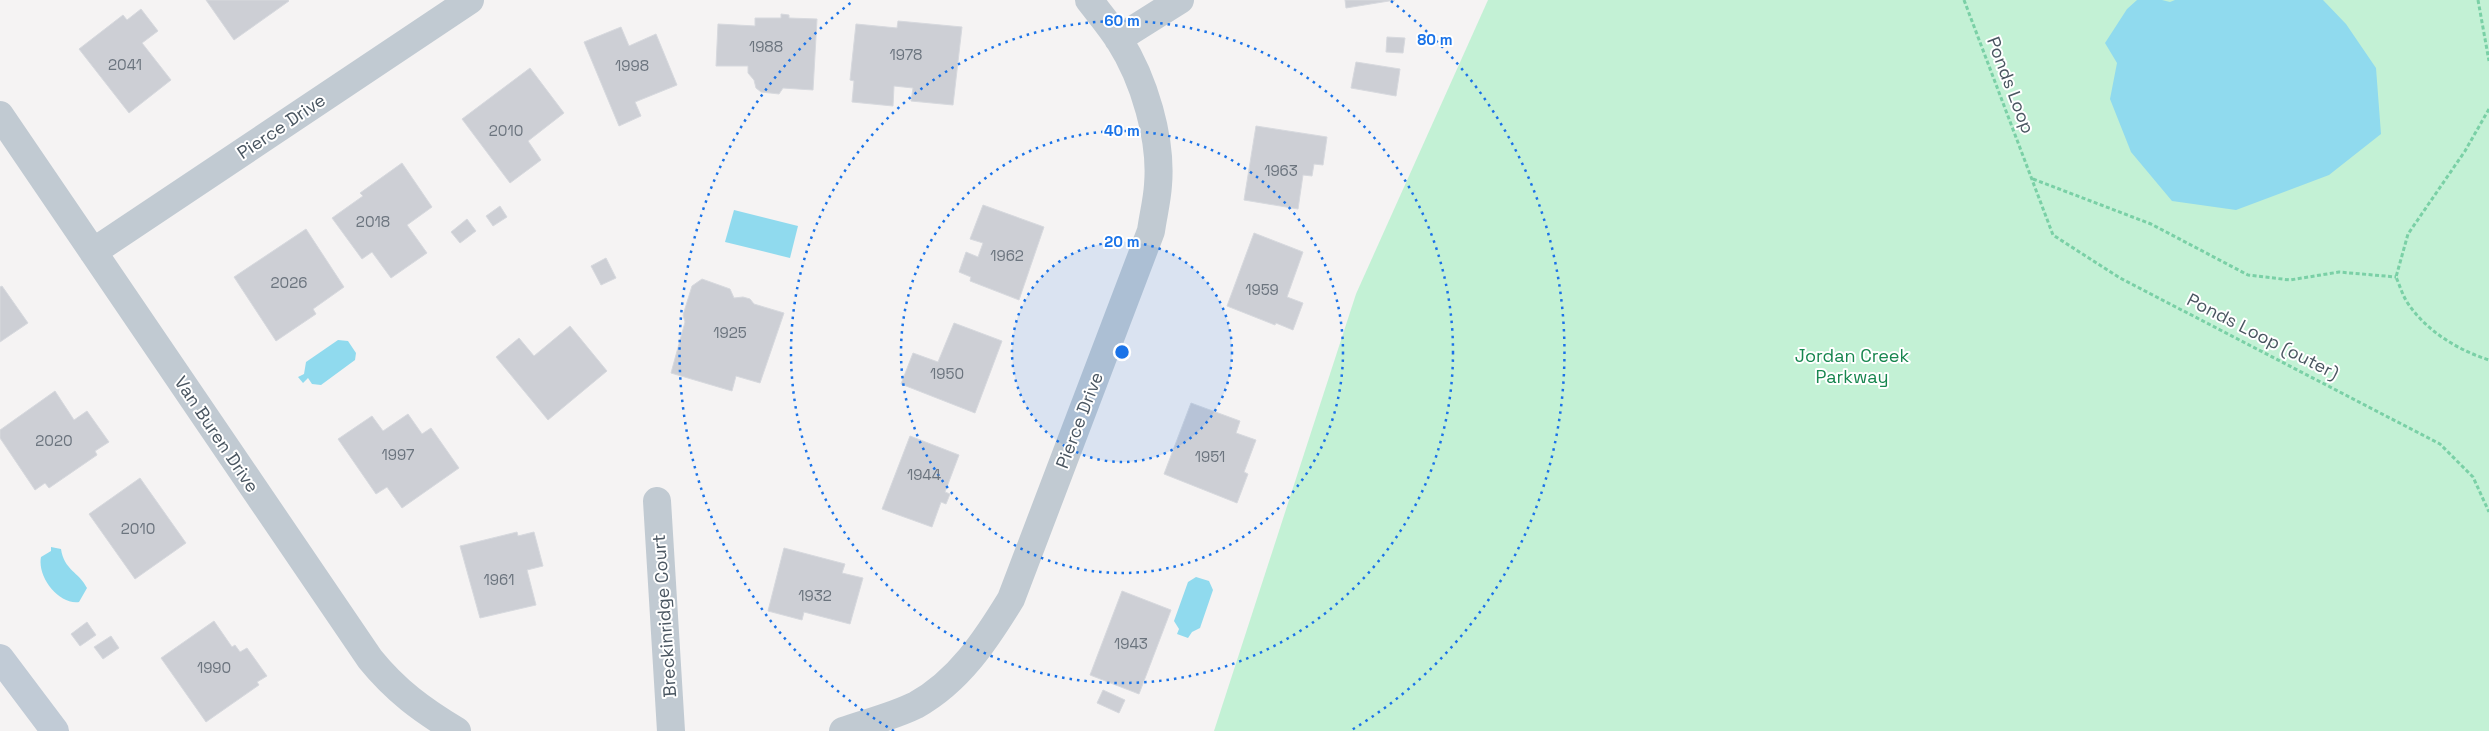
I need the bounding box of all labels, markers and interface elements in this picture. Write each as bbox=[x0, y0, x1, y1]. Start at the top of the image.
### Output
text: 60 m bbox=[1104, 11, 1140, 30]
text: 80 m bbox=[1417, 30, 1453, 49]
street label: Ponds Loop bbox=[1982, 33, 2040, 137]
house number: 1988 bbox=[749, 37, 783, 56]
house number: 1978 bbox=[890, 45, 922, 64]
house number: 2041 bbox=[108, 55, 142, 74]
house number: 1998 bbox=[615, 56, 649, 75]
street label: Pierce Drive bbox=[232, 88, 330, 164]
house number: 2010 bbox=[489, 121, 523, 140]
text: 40 m bbox=[1104, 121, 1140, 140]
house number: 1963 bbox=[1264, 161, 1298, 180]
house number: 2018 bbox=[356, 212, 390, 231]
text: 20 m bbox=[1104, 232, 1140, 251]
house number: 1962 bbox=[990, 246, 1024, 265]
house number: 2026 bbox=[271, 273, 307, 292]
house number: 1959 bbox=[1245, 280, 1279, 299]
street label: Ponds Loop (outer) bbox=[2183, 288, 2343, 384]
house number: 1925 bbox=[713, 323, 747, 342]
centre of rings bbox=[1113, 343, 1131, 361]
park label: Jordan Creek Parkway bbox=[1795, 344, 1910, 388]
house number: 1950 bbox=[930, 364, 964, 383]
street label: Pierce Drive bbox=[1050, 368, 1108, 472]
street label: Van Buren Drive bbox=[170, 371, 264, 497]
house number: 2020 bbox=[35, 431, 73, 450]
house number: 1997 bbox=[382, 445, 414, 464]
house number: 1951 bbox=[1195, 447, 1225, 466]
house number: 1944 bbox=[907, 465, 941, 484]
house number: 2010 bbox=[121, 519, 155, 538]
street label: Breckinridge Court bbox=[647, 534, 681, 698]
house number: 1961 bbox=[484, 570, 514, 589]
house number: 1932 bbox=[798, 586, 832, 605]
house number: 1943 bbox=[1114, 634, 1148, 653]
house number: 1990 bbox=[197, 658, 231, 677]

